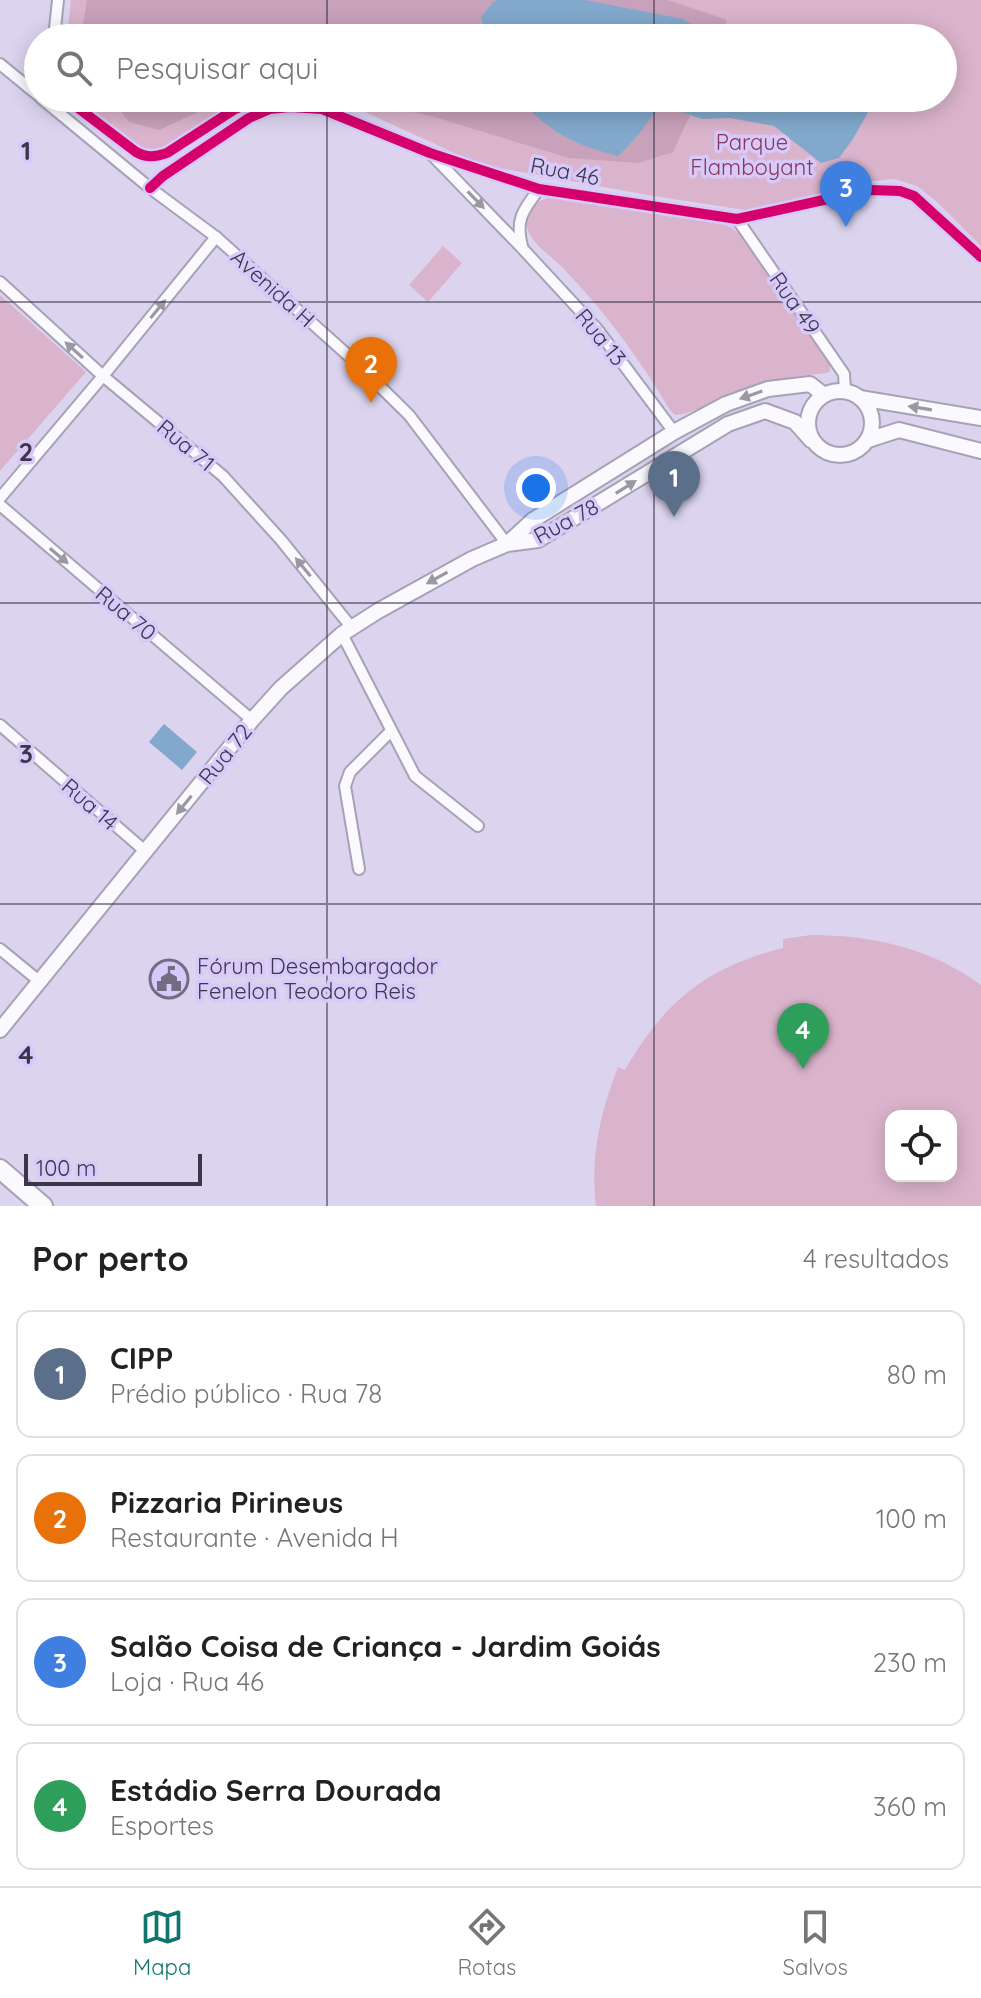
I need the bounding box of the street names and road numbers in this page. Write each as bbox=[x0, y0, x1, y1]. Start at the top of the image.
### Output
street label: Rua 46 bbox=[528, 151, 602, 191]
street label: Avenida H bbox=[225, 243, 321, 333]
street label: Rua 49 bbox=[764, 266, 826, 340]
street label: Rua 13 bbox=[569, 303, 633, 371]
street label: Rua 71 bbox=[151, 413, 221, 477]
street label: Rua 78 bbox=[529, 492, 603, 550]
street label: Rua 70 bbox=[90, 580, 162, 646]
street label: Rua 72 bbox=[192, 718, 258, 790]
street label: Rua 14 bbox=[56, 772, 124, 836]

